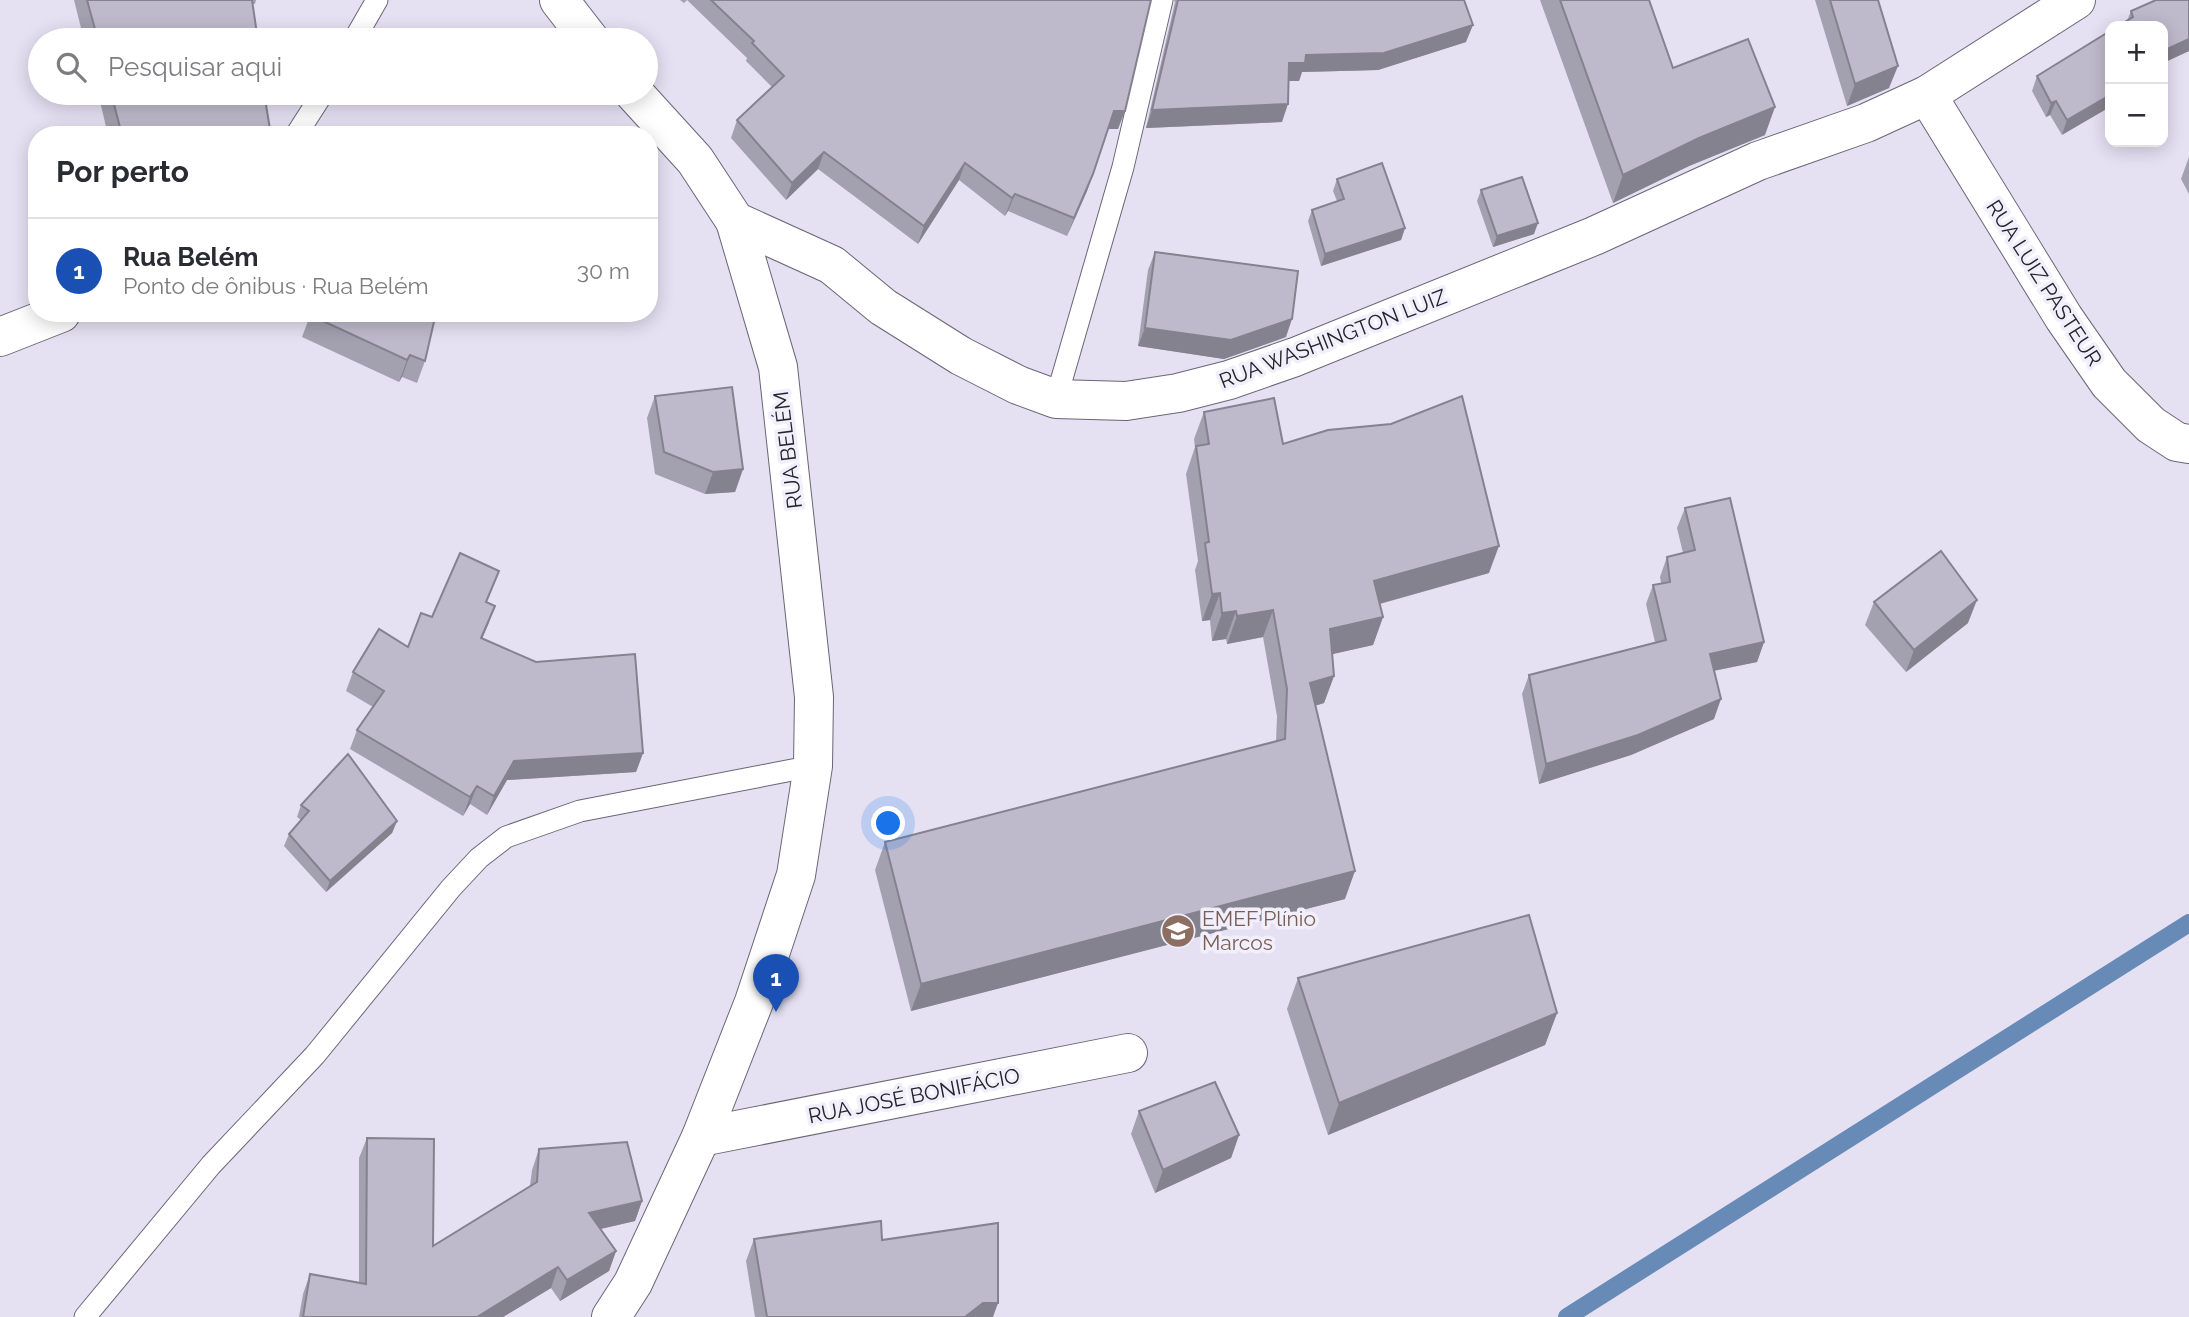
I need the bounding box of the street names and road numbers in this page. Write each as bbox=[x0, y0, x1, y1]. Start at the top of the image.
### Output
street label: RUA LUIZ PASTEUR bbox=[1981, 195, 2107, 370]
street label: RUA WASHINGTON LUIZ bbox=[1215, 284, 1450, 394]
street label: RUA BELÉM bbox=[768, 390, 807, 510]
street label: RUA JOSÉ BONIFÁCIO bbox=[806, 1063, 1022, 1128]

